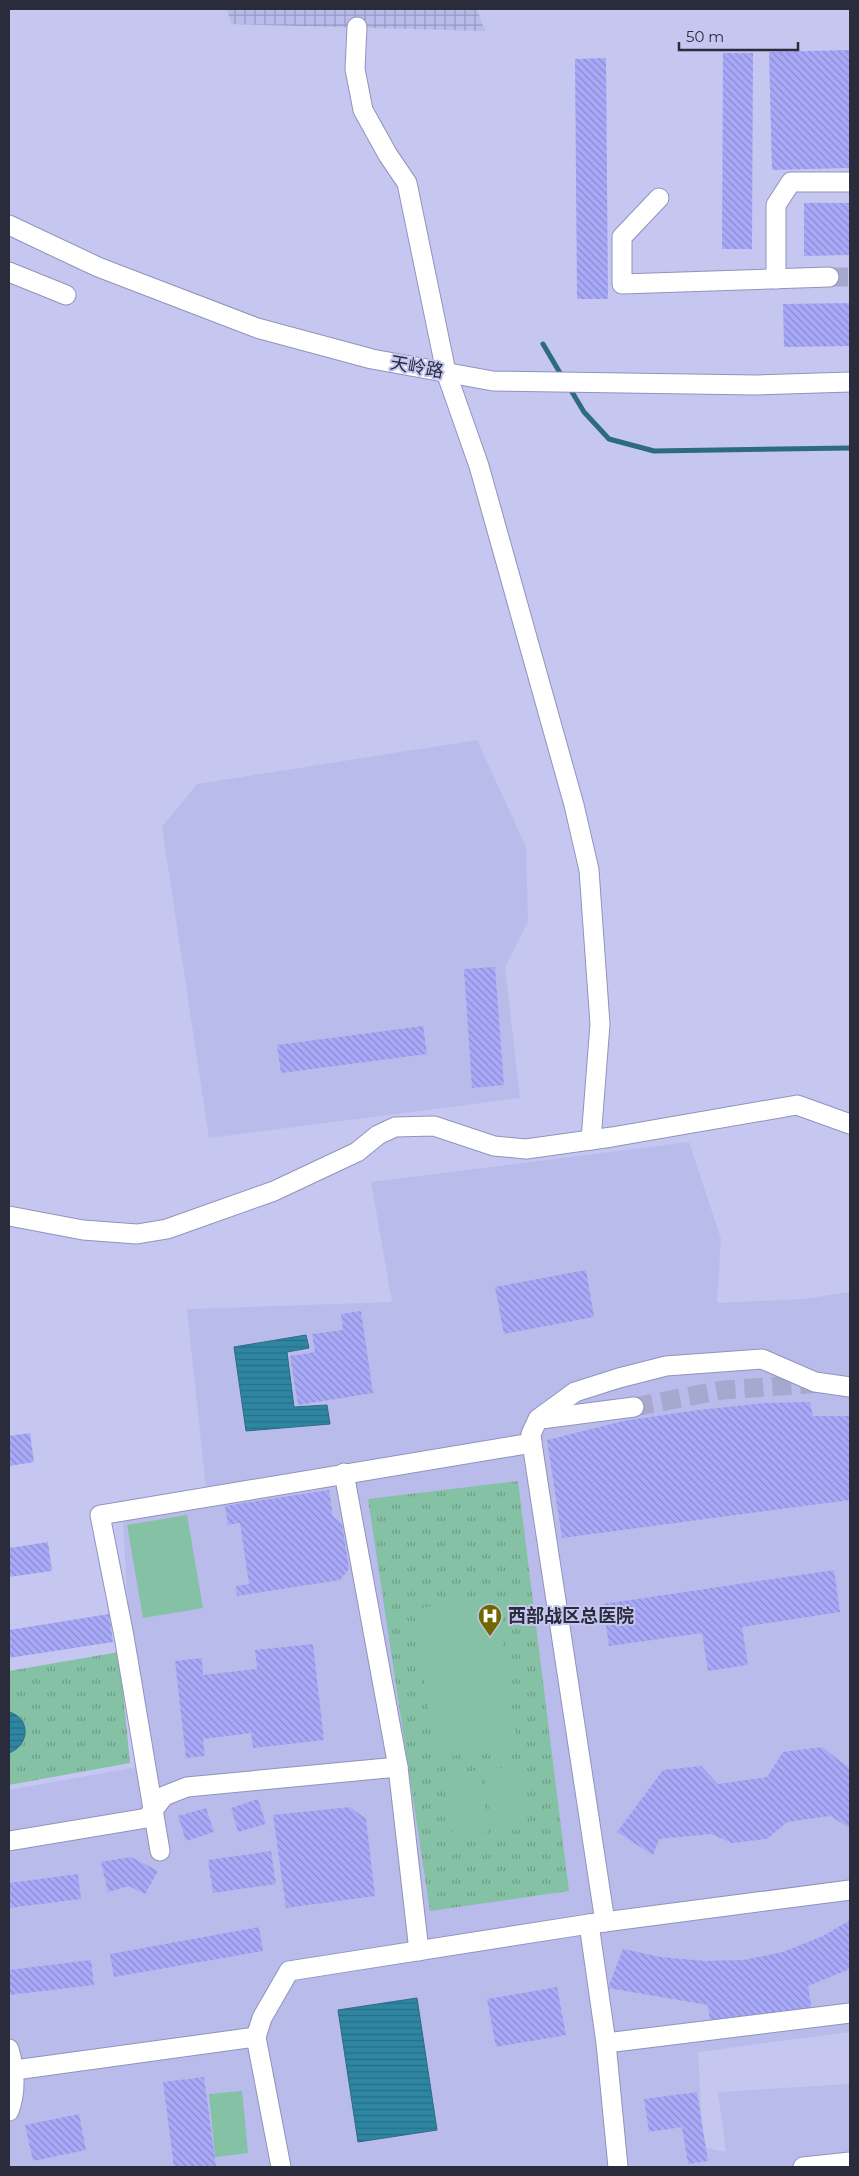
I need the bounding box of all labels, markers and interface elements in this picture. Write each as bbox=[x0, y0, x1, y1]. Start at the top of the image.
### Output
scale bar bbox=[679, 20, 798, 52]
text: 50 m bbox=[686, 27, 724, 46]
street label: 天岭路 bbox=[389, 351, 445, 383]
hospital icon: 西部战区总医院 bbox=[477, 1603, 503, 1637]
place label: 西部战区总医院 bbox=[508, 1605, 634, 1627]

